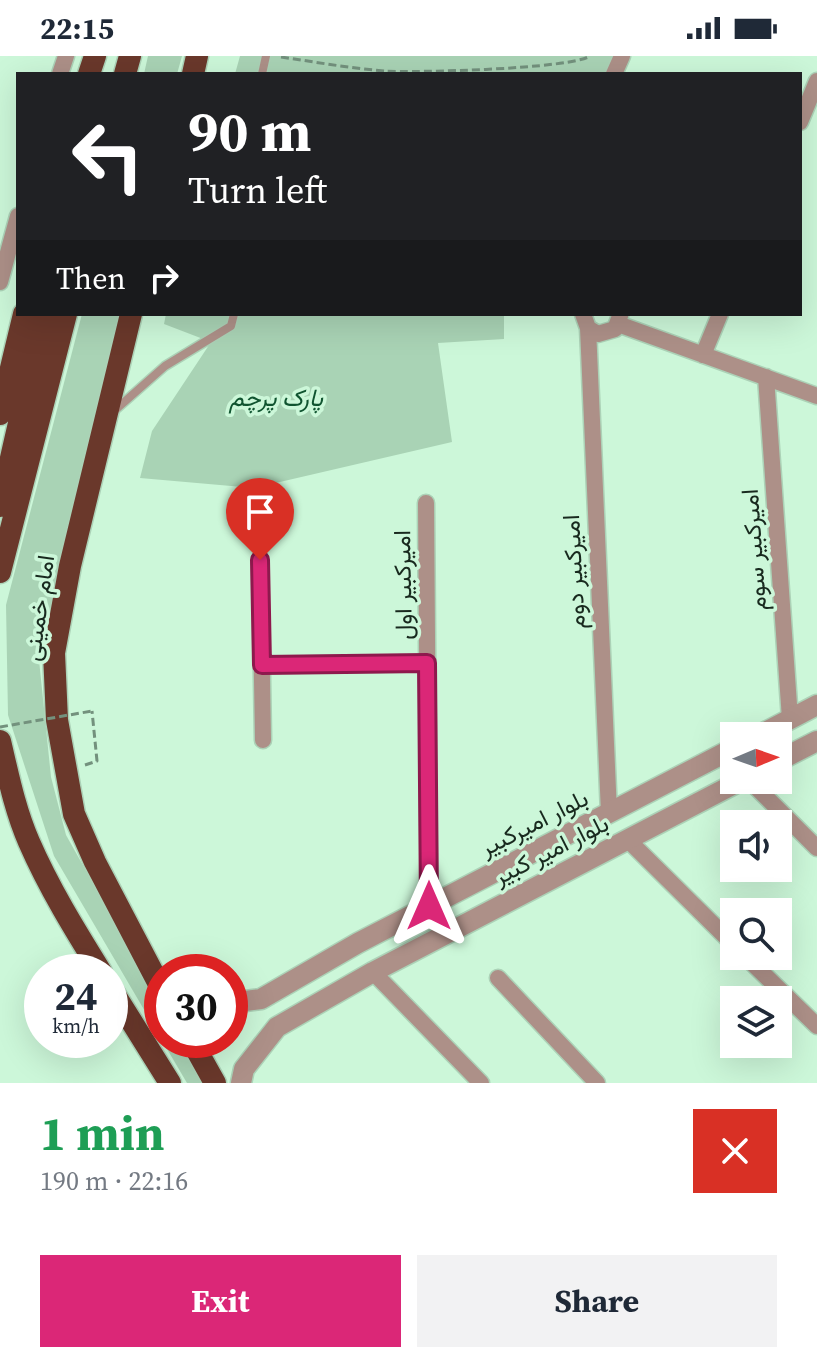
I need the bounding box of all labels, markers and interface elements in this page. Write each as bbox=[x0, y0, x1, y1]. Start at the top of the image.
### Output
text: 22:15 bbox=[40, 8, 114, 49]
text: 90 m bbox=[188, 93, 311, 170]
icon: left bbox=[56, 104, 160, 208]
text: Turn left bbox=[188, 166, 327, 215]
icon: right bbox=[142, 256, 186, 300]
text: Then bbox=[56, 258, 126, 299]
park label: پارک پرچم bbox=[228, 381, 323, 414]
pin bbox=[226, 478, 294, 560]
street label: امیرکبیر سوم bbox=[733, 488, 774, 612]
icon: arrive bbox=[238, 490, 282, 534]
street label: امیرکبیر دوم bbox=[554, 514, 593, 630]
street label: امیرکبیر اول bbox=[385, 530, 420, 640]
street label: امام خمینی bbox=[15, 553, 62, 663]
north arrow bbox=[720, 722, 792, 794]
map controls bbox=[720, 722, 792, 1058]
street label: بلوار امیرکبیر bbox=[473, 781, 594, 864]
street label: بلوار امیر کبیر bbox=[487, 806, 614, 893]
button: sound bbox=[720, 810, 792, 882]
position arrow bbox=[387, 864, 471, 948]
button: search bbox=[720, 898, 792, 970]
speed limit sign: 30 bbox=[144, 954, 248, 1058]
text: 24 bbox=[54, 969, 98, 1023]
button: layers bbox=[720, 986, 792, 1058]
text: km/h bbox=[52, 1012, 100, 1040]
text: 1 min bbox=[40, 1100, 165, 1166]
button: close bbox=[693, 1109, 777, 1193]
text: 190 m · 22:16 bbox=[40, 1163, 188, 1199]
button: Exit bbox=[40, 1255, 401, 1347]
button: Share bbox=[417, 1255, 777, 1347]

